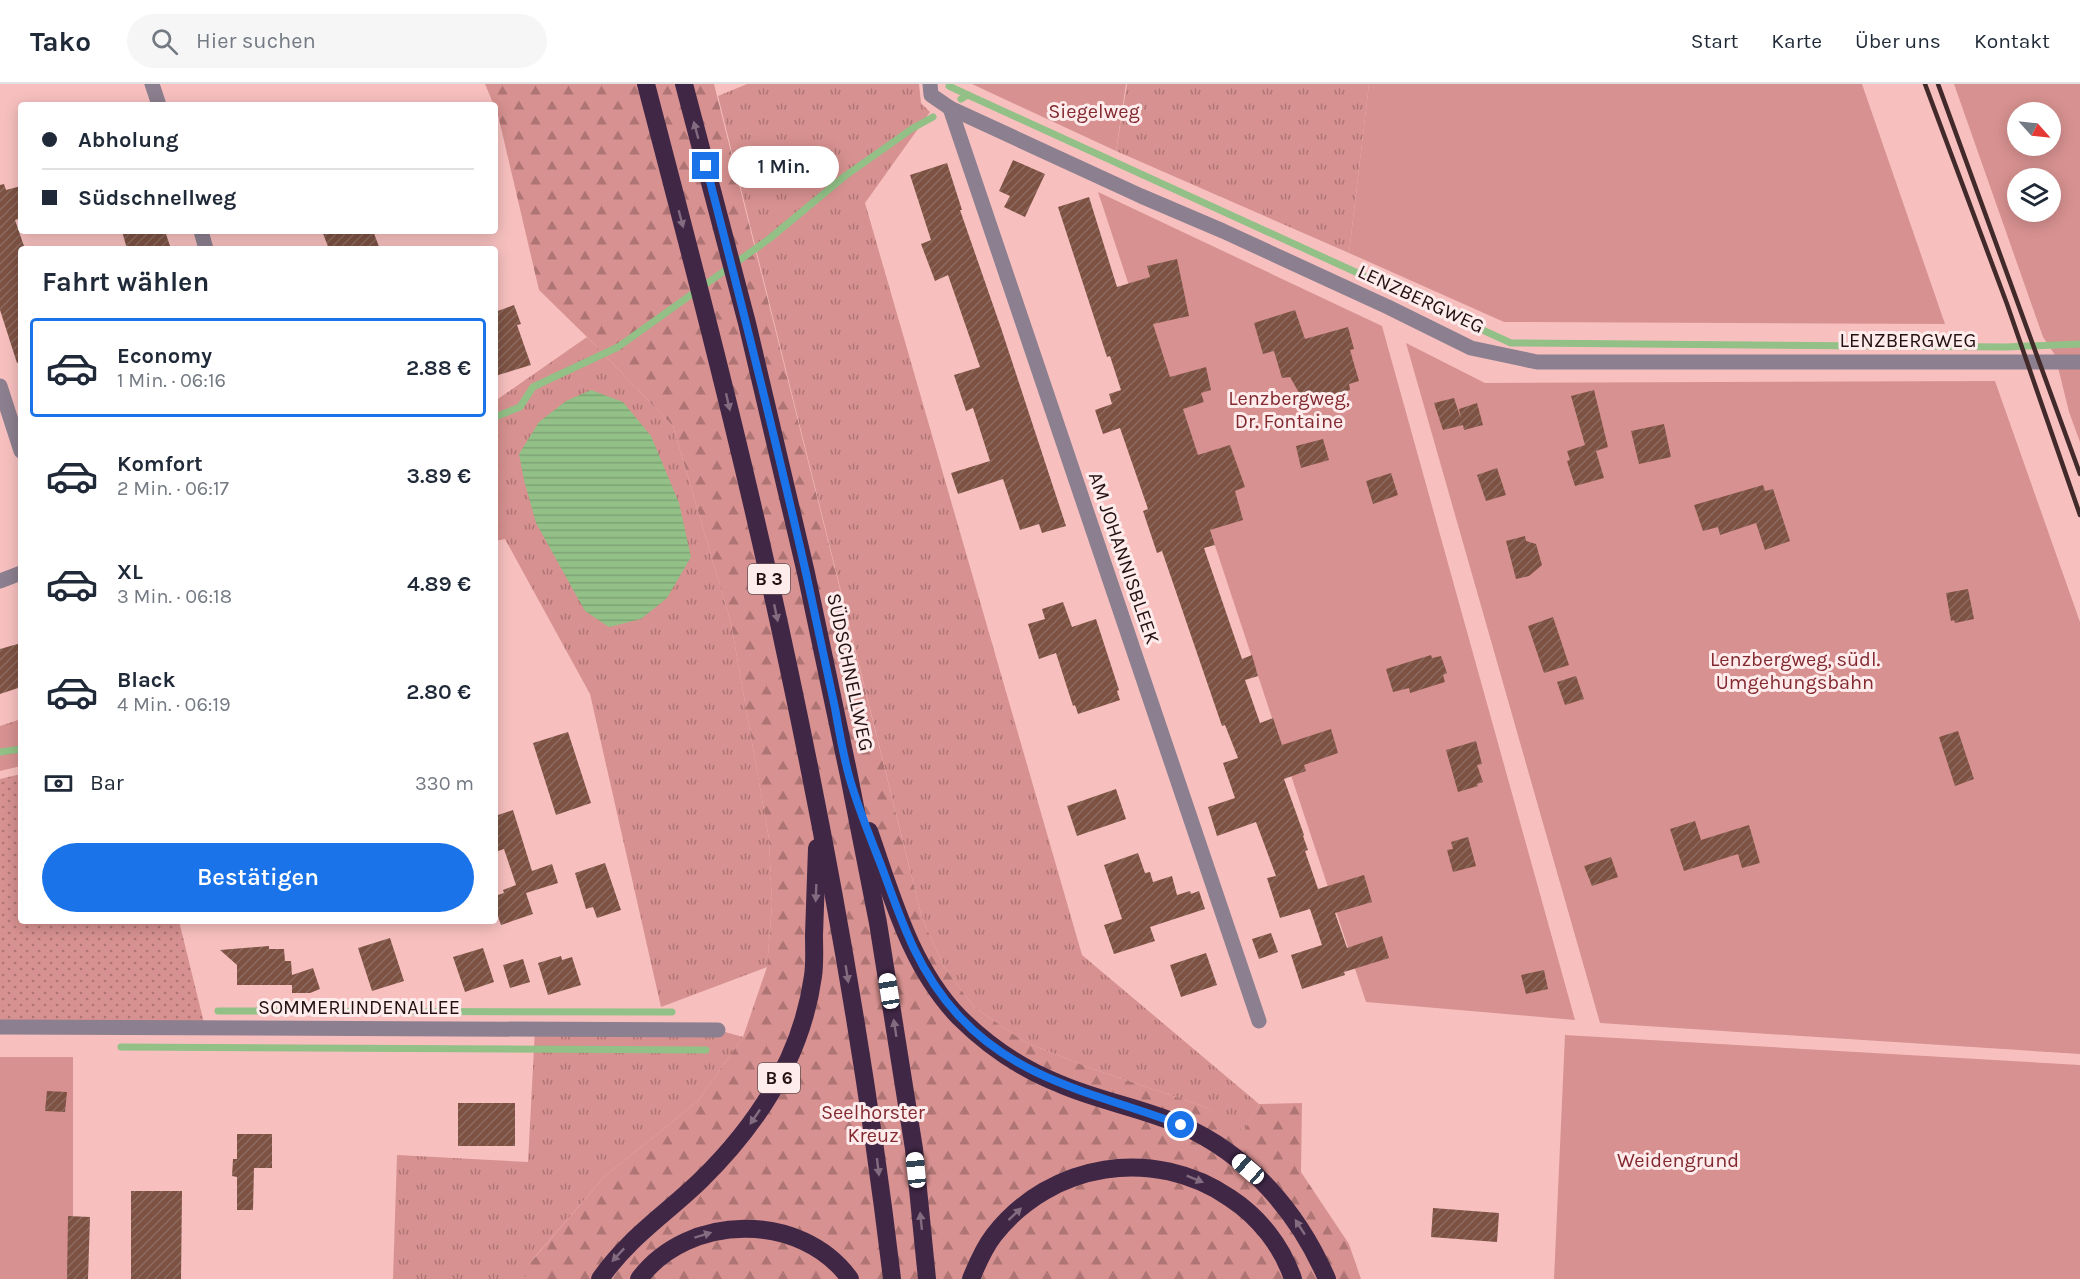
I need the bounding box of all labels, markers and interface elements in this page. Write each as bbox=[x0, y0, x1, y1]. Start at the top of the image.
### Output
search box bbox=[127, 14, 547, 68]
text: Tako bbox=[30, 25, 91, 58]
icon: search bbox=[148, 25, 181, 58]
text: Hier suchen bbox=[196, 28, 316, 54]
text: Start bbox=[1691, 29, 1738, 53]
text: Karte bbox=[1771, 29, 1822, 53]
text: Über uns bbox=[1855, 29, 1941, 53]
text: Kontakt bbox=[1974, 29, 2050, 53]
park label: Siegelweg bbox=[1048, 100, 1140, 123]
north arrow bbox=[2007, 102, 2061, 156]
map controls bbox=[2007, 102, 2061, 222]
one-way arrow bbox=[691, 121, 701, 139]
text: Abholung bbox=[78, 127, 178, 153]
callout: 1 Min. bbox=[727, 145, 838, 187]
route end bbox=[692, 152, 719, 179]
text: 1 Min. bbox=[757, 155, 810, 178]
button: layers bbox=[2007, 168, 2061, 222]
text: Südschnellweg bbox=[78, 185, 236, 211]
one-way arrow bbox=[677, 209, 687, 228]
street label: LENZBERGWEG bbox=[1354, 260, 1488, 338]
text: Fahrt wählen bbox=[42, 266, 209, 298]
street label: LENZBERGWEG bbox=[1840, 329, 1976, 352]
icon: car bbox=[45, 341, 99, 395]
text: Economy bbox=[117, 343, 212, 369]
text: 2.88 € bbox=[406, 355, 471, 381]
text: 1 Min. · 06:16 bbox=[117, 369, 226, 392]
park label: Lenzbergweg, Dr. Fontaine bbox=[1228, 387, 1350, 433]
one-way arrow bbox=[723, 393, 733, 412]
icon: car bbox=[45, 449, 99, 503]
text: Komfort bbox=[117, 451, 203, 477]
text: 3.89 € bbox=[406, 463, 471, 489]
street label: AM JOHANNISBLEEK bbox=[1084, 469, 1164, 647]
text: 2 Min. · 06:17 bbox=[117, 477, 229, 500]
icon: car bbox=[45, 557, 99, 611]
text: XL bbox=[117, 559, 143, 585]
road number: B 3 bbox=[748, 564, 790, 594]
text: 4.89 € bbox=[407, 571, 471, 597]
text: 3 Min. · 06:18 bbox=[117, 585, 232, 608]
street label: SÜDSCHNELLWEG bbox=[822, 591, 878, 753]
one-way arrow bbox=[772, 604, 781, 623]
park label: Lenzbergweg, südl. Umgehungsbahn bbox=[1710, 648, 1880, 694]
icon: car bbox=[45, 665, 99, 719]
text: Black bbox=[117, 667, 176, 693]
text: 2.80 € bbox=[406, 679, 471, 705]
text: 4 Min. · 06:19 bbox=[117, 693, 231, 716]
icon: cash bbox=[42, 767, 75, 800]
text: Bar bbox=[90, 770, 124, 796]
text: 330 m bbox=[415, 772, 474, 795]
button: Bestätigen bbox=[42, 843, 474, 912]
one-way arrow bbox=[811, 884, 820, 903]
one-way arrow bbox=[843, 965, 852, 984]
car bbox=[877, 972, 901, 1010]
street label: SOMMERLINDENALLEE bbox=[258, 996, 460, 1019]
one-way arrow bbox=[890, 1018, 899, 1037]
road number: B 6 bbox=[758, 1063, 800, 1093]
park label: Seelhorster Kreuz bbox=[821, 1101, 926, 1147]
one-way arrow bbox=[749, 1109, 761, 1125]
route start bbox=[1167, 1111, 1194, 1138]
park label: Weidengrund bbox=[1617, 1149, 1739, 1172]
car bbox=[1229, 1150, 1267, 1188]
car bbox=[905, 1151, 927, 1189]
one-way arrow bbox=[874, 1158, 883, 1177]
one-way arrow bbox=[1187, 1174, 1205, 1184]
one-way arrow bbox=[1007, 1207, 1022, 1221]
one-way arrow bbox=[916, 1211, 926, 1230]
one-way arrow bbox=[1294, 1220, 1306, 1236]
one-way arrow bbox=[694, 1230, 712, 1239]
one-way arrow bbox=[612, 1248, 626, 1262]

